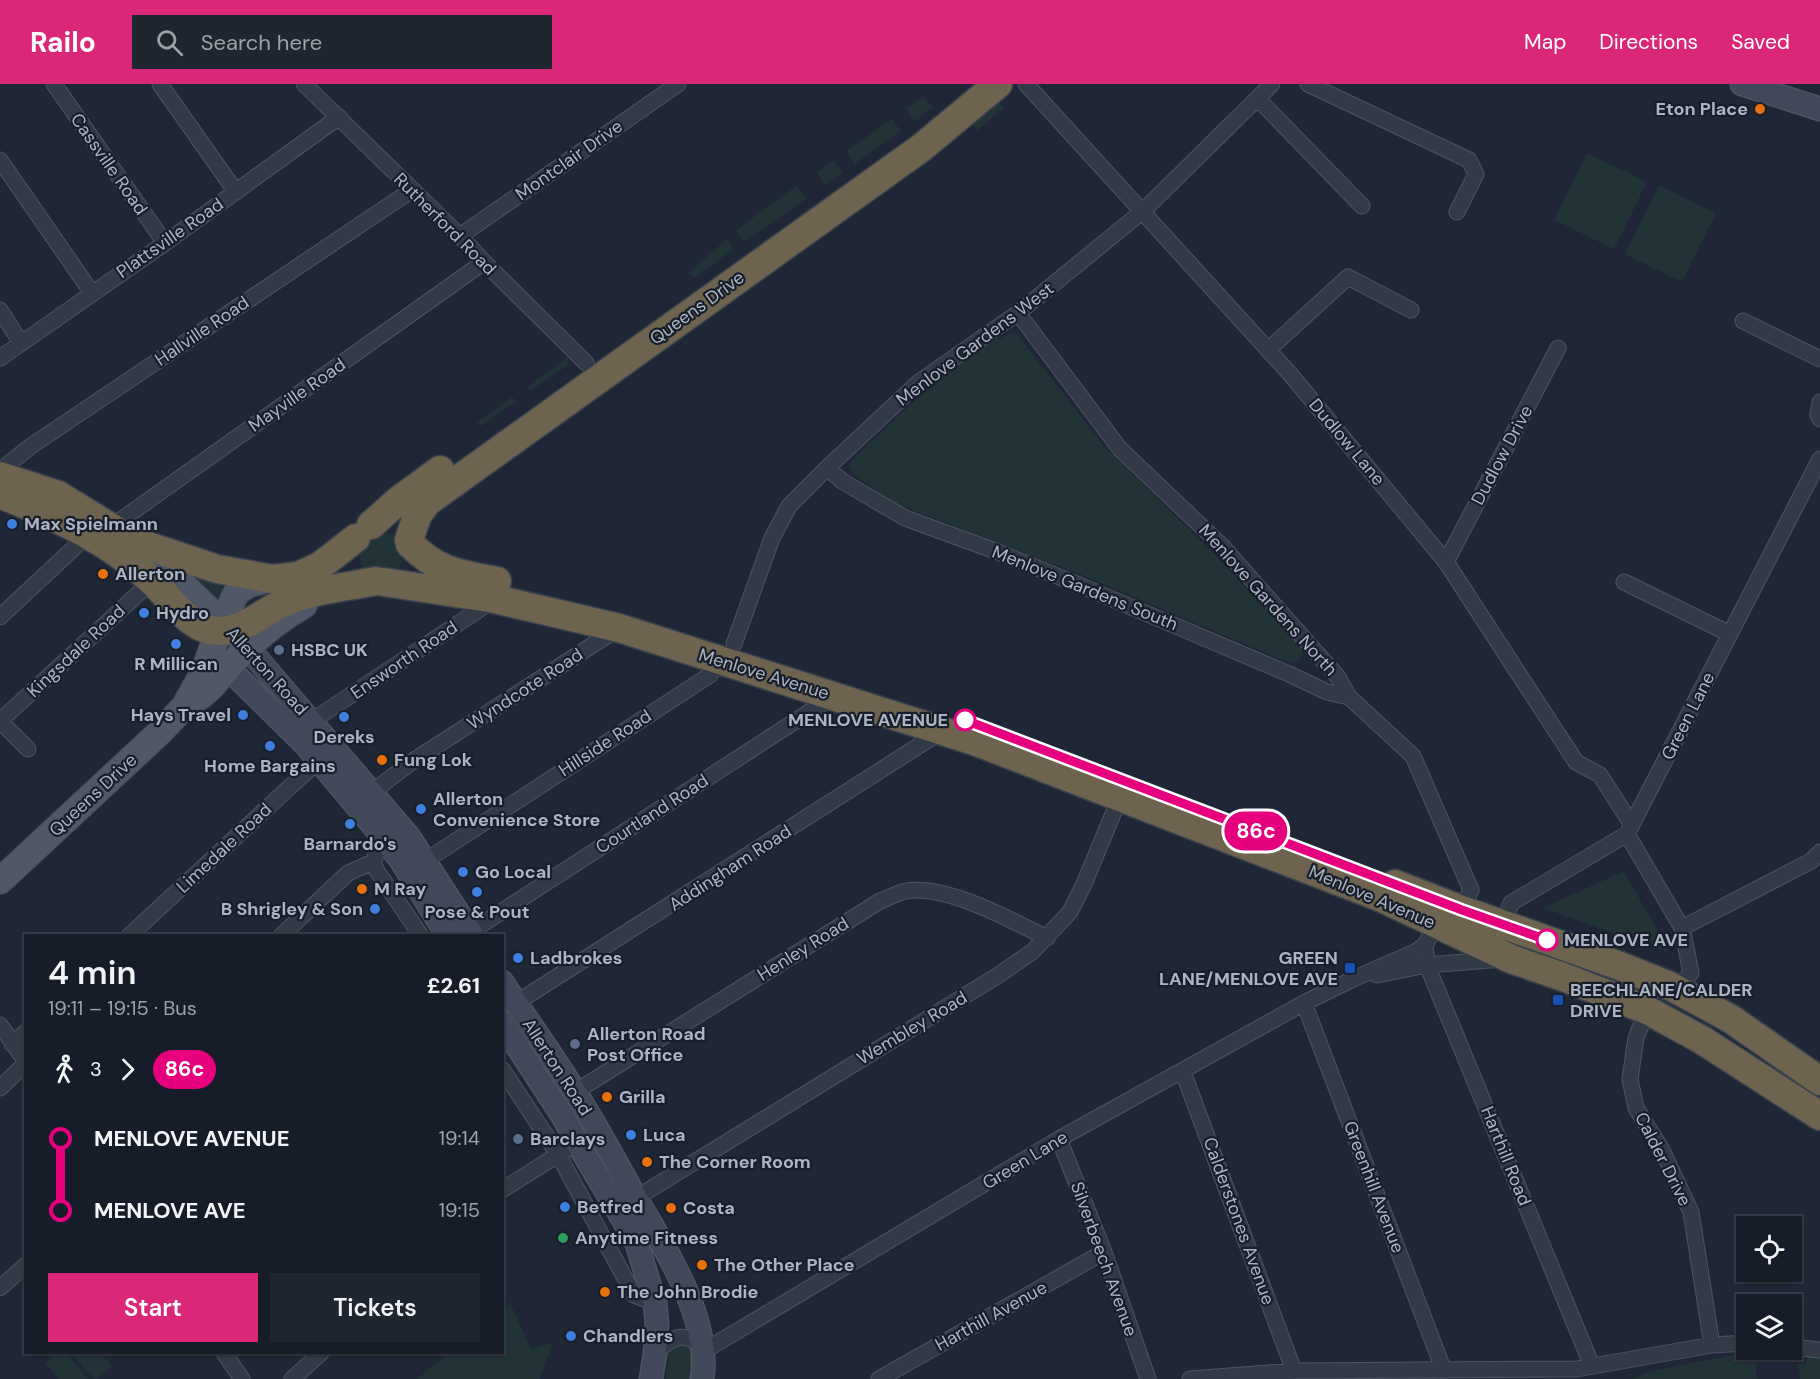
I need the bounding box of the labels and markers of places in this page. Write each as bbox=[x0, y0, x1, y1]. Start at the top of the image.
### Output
place label: Eton Place bbox=[1655, 97, 1748, 121]
marker: Eton Place bbox=[1753, 102, 1767, 116]
place label: Max Spielmann bbox=[24, 512, 158, 536]
marker: Max Spielmann bbox=[5, 517, 19, 531]
place label: Allerton bbox=[115, 562, 185, 586]
marker: Allerton bbox=[96, 567, 110, 581]
place label: Hydro bbox=[156, 601, 209, 625]
marker: Hydro bbox=[137, 606, 151, 620]
marker: R Millican bbox=[169, 637, 183, 651]
place label: HSBC UK bbox=[291, 638, 368, 662]
marker: HSBC UK bbox=[272, 643, 286, 657]
place label: R Millican bbox=[134, 652, 218, 676]
place label: Hays Travel bbox=[131, 703, 231, 727]
marker: Hays Travel bbox=[236, 708, 250, 722]
place label: MENLOVE AVENUE bbox=[788, 708, 948, 732]
marker: MENLOVE AVENUE bbox=[954, 709, 976, 731]
marker: Dereks bbox=[337, 710, 351, 724]
place label: Dereks bbox=[313, 725, 375, 749]
marker: Home Bargains bbox=[263, 739, 277, 753]
place label: Fung Lok bbox=[394, 748, 473, 772]
marker: Fung Lok bbox=[375, 753, 389, 767]
place label: Home Bargains bbox=[204, 754, 336, 778]
place label: Allerton Convenience Store bbox=[433, 787, 600, 832]
marker: Allerton Convenience Store bbox=[414, 802, 428, 816]
marker: Barnardo's bbox=[343, 817, 357, 831]
place label: Barnardo's bbox=[303, 832, 397, 856]
place label: Go Local bbox=[475, 860, 551, 884]
marker: Go Local bbox=[456, 865, 470, 879]
place label: M Ray bbox=[374, 877, 426, 901]
marker: M Ray bbox=[355, 882, 369, 896]
marker: Pose & Pout bbox=[470, 885, 484, 899]
place label: B Shrigley & Son bbox=[221, 897, 363, 921]
place label: Pose & Pout bbox=[425, 900, 529, 924]
marker: B Shrigley & Son bbox=[368, 902, 382, 916]
place label: MENLOVE AVE bbox=[1564, 928, 1688, 952]
marker: MENLOVE AVE bbox=[1536, 929, 1558, 951]
place label: Ladbrokes bbox=[530, 946, 622, 970]
place label: GREEN LANE/MENLOVE AVE bbox=[1159, 946, 1338, 991]
marker: Ladbrokes bbox=[511, 951, 525, 965]
marker: GREEN LANE/MENLOVE AVE bbox=[1343, 961, 1357, 975]
place label: BEECHLANE/CALDER DRIVE bbox=[1570, 978, 1753, 1023]
marker: BEECHLANE/CALDER DRIVE bbox=[1551, 993, 1565, 1007]
place label: Allerton Road Post Office bbox=[587, 1022, 706, 1067]
marker: Allerton Road Post Office bbox=[568, 1037, 582, 1051]
place label: Grilla bbox=[619, 1085, 665, 1109]
marker: Grilla bbox=[600, 1090, 614, 1104]
place label: Luca bbox=[643, 1123, 686, 1147]
place label: Barclays bbox=[530, 1127, 605, 1151]
marker: Luca bbox=[624, 1128, 638, 1142]
marker: Barclays bbox=[511, 1132, 525, 1146]
place label: The Corner Room bbox=[659, 1150, 811, 1174]
marker: The Corner Room bbox=[640, 1155, 654, 1169]
place label: Betfred bbox=[577, 1195, 644, 1219]
place label: Costa bbox=[683, 1196, 735, 1220]
marker: Betfred bbox=[558, 1200, 572, 1214]
marker: Costa bbox=[664, 1201, 678, 1215]
place label: Anytime Fitness bbox=[575, 1226, 718, 1250]
marker: Anytime Fitness bbox=[556, 1231, 570, 1245]
place label: The Other Place bbox=[714, 1253, 855, 1277]
marker: The Other Place bbox=[695, 1258, 709, 1272]
place label: The John Brodie bbox=[617, 1280, 759, 1304]
marker: The John Brodie bbox=[598, 1285, 612, 1299]
place label: Chandlers bbox=[583, 1324, 673, 1348]
marker: Chandlers bbox=[564, 1329, 578, 1343]

